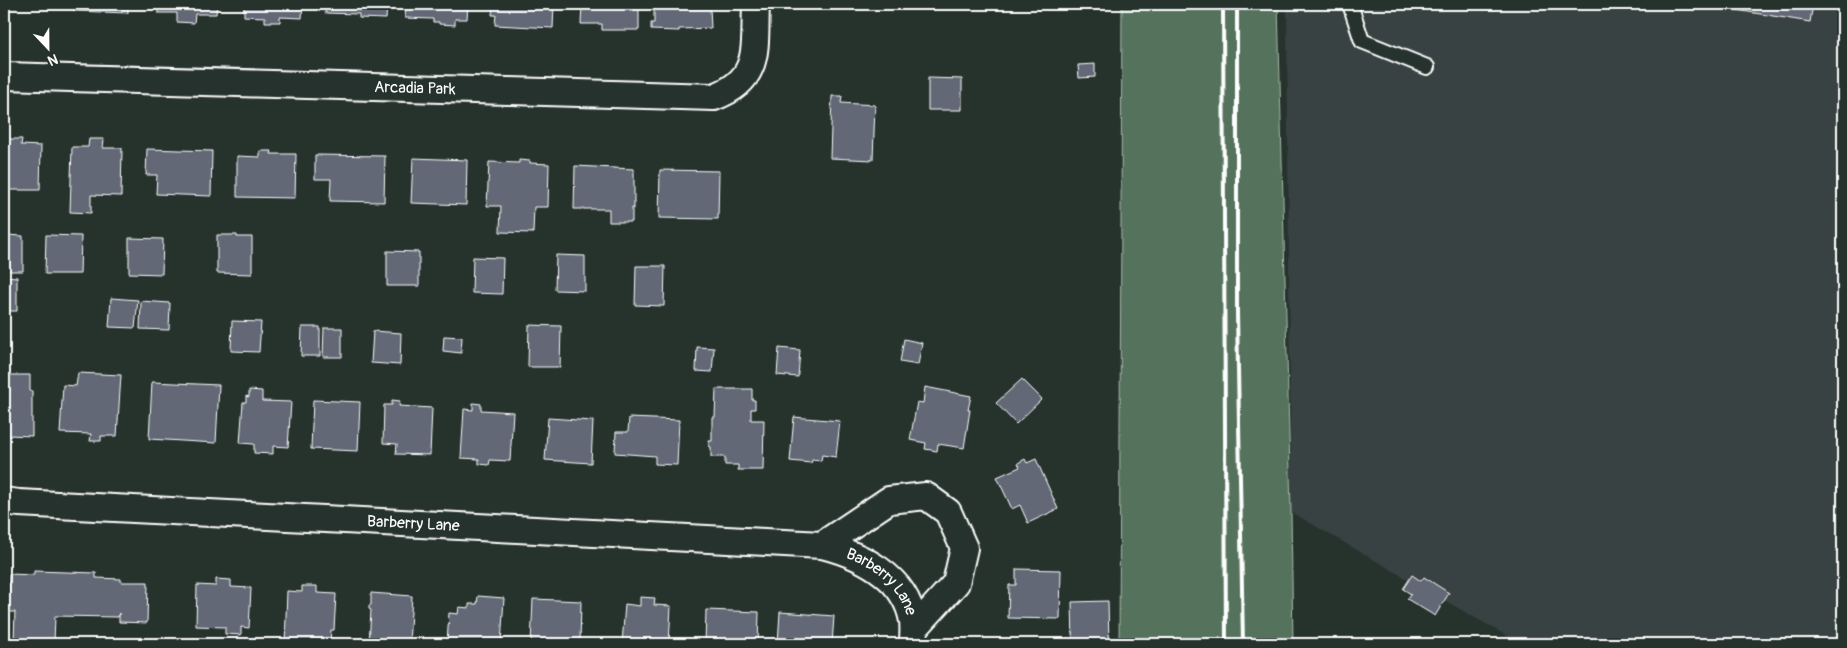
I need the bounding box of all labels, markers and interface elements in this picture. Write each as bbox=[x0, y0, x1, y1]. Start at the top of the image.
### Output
north arrow bbox=[22, 22, 72, 72]
text: N bbox=[45, 50, 60, 69]
street label: Arcadia Park bbox=[374, 77, 456, 99]
street label: Barberry Lane bbox=[367, 511, 460, 536]
street label: Barberry Lane bbox=[843, 544, 921, 618]

